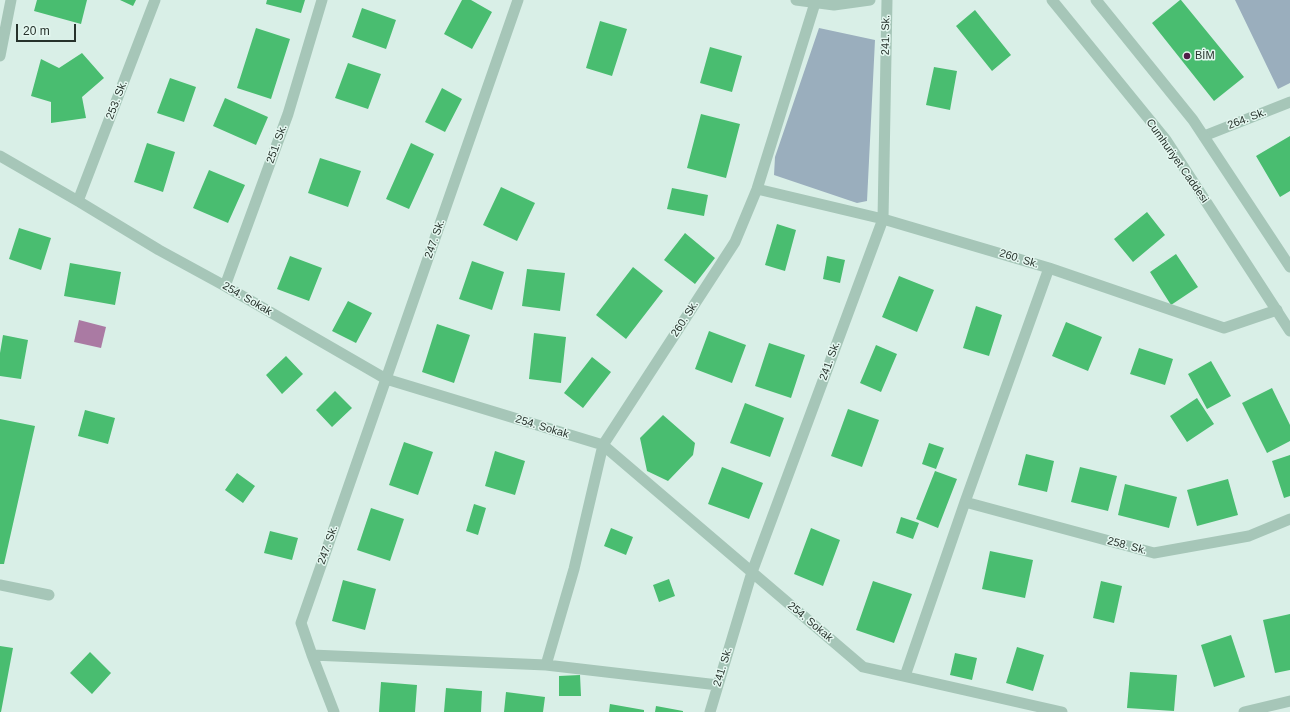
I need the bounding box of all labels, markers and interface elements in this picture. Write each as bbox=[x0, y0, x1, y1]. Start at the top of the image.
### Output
street label: 241. Sk. bbox=[879, 15, 893, 55]
scale bar bbox=[18, 16, 78, 42]
text: 20 m bbox=[23, 24, 50, 38]
place label: BİM bbox=[1195, 49, 1215, 63]
marker: BİM bbox=[1182, 51, 1192, 61]
street label: 253. Sk. bbox=[104, 79, 130, 121]
street label: 264. Sk. bbox=[1226, 106, 1268, 132]
street label: Cumhuriyet Caddesi bbox=[1143, 116, 1211, 206]
street label: 251. Sk. bbox=[264, 123, 290, 165]
street label: 247. Sk. bbox=[422, 218, 448, 260]
street label: 260. Sk. bbox=[998, 247, 1040, 271]
street label: 254. Sokak bbox=[220, 280, 274, 318]
street label: 260. Sk. bbox=[668, 298, 702, 340]
street label: 241. Sk. bbox=[817, 340, 843, 382]
street label: 254. Sokak bbox=[514, 413, 570, 441]
street label: 247. Sk. bbox=[315, 524, 341, 566]
street label: 258. Sk. bbox=[1106, 534, 1148, 558]
street label: 254. Sokak bbox=[785, 599, 835, 645]
street label: 241. Sk. bbox=[711, 646, 735, 688]

